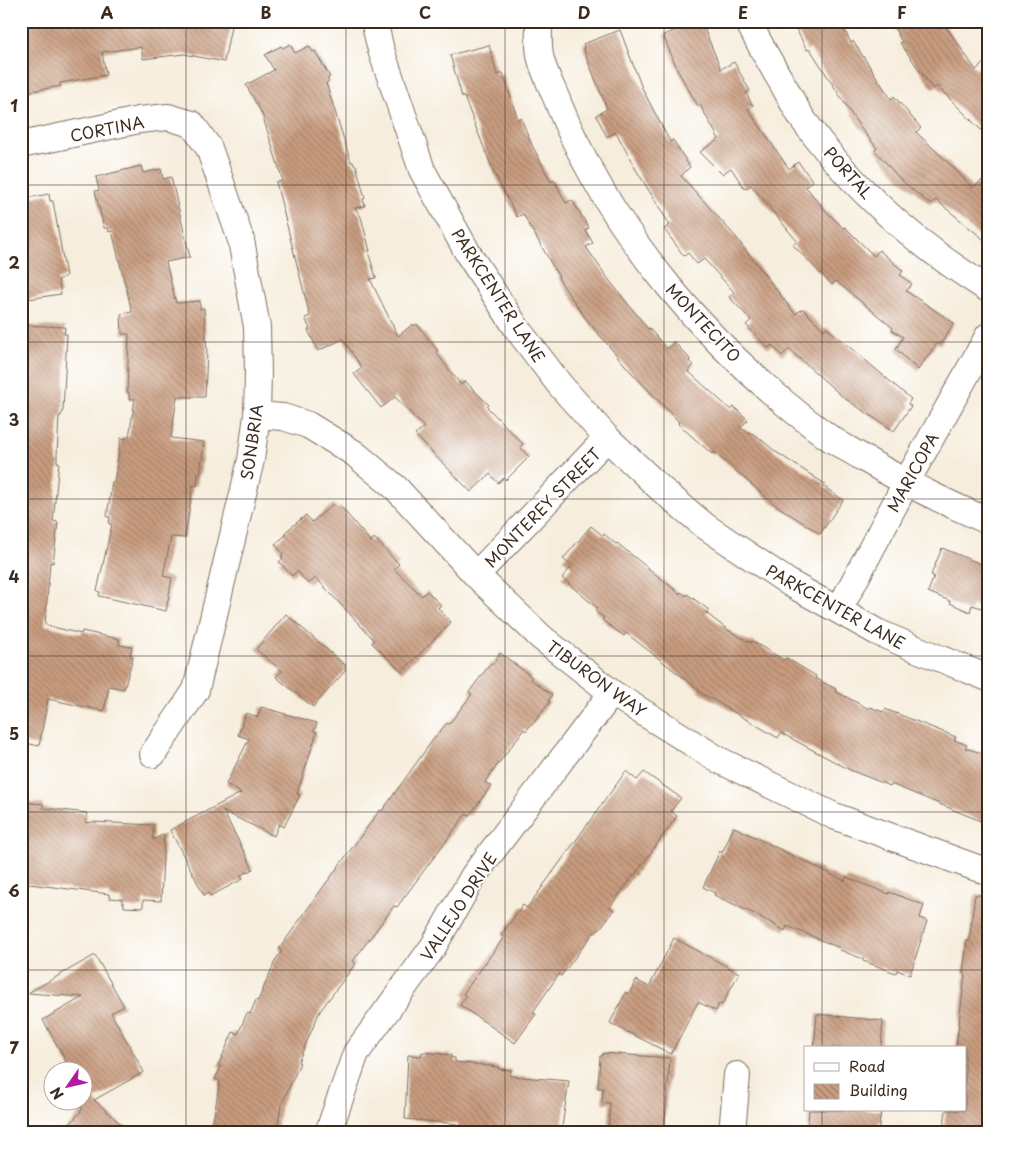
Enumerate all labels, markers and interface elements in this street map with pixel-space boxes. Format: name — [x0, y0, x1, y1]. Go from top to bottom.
text: A — [101, 0, 114, 24]
text: B — [261, 0, 272, 24]
text: C — [419, 0, 431, 24]
text: D — [578, 0, 590, 24]
text: E — [738, 0, 748, 24]
text: F — [897, 0, 907, 24]
text: 1 — [10, 93, 18, 117]
street label: CORTINA — [68, 109, 146, 147]
street label: PORTAL — [819, 140, 879, 204]
street label: PARKCENTER LANE — [446, 223, 552, 367]
text: 2 — [8, 250, 20, 274]
street label: MONTECITO — [661, 277, 747, 367]
street label: SONBRIA — [234, 402, 268, 482]
text: 3 — [9, 407, 19, 431]
street label: MARICOPA — [880, 427, 944, 516]
street label: MONTEREY STREET — [478, 442, 606, 572]
street label: PARKCENTER LANE — [762, 558, 910, 654]
text: 4 — [9, 564, 20, 588]
street label: TIBURON WAY — [542, 634, 652, 722]
text: 5 — [9, 721, 19, 745]
street label: VALLEJO DRIVE — [414, 847, 502, 965]
text: 6 — [8, 878, 20, 902]
text: 7 — [9, 1035, 19, 1059]
legend — [804, 1046, 966, 1112]
text: Road — [849, 1054, 885, 1077]
north arrow — [42, 1062, 92, 1112]
text: Building — [849, 1078, 908, 1101]
text: N — [45, 1083, 69, 1104]

